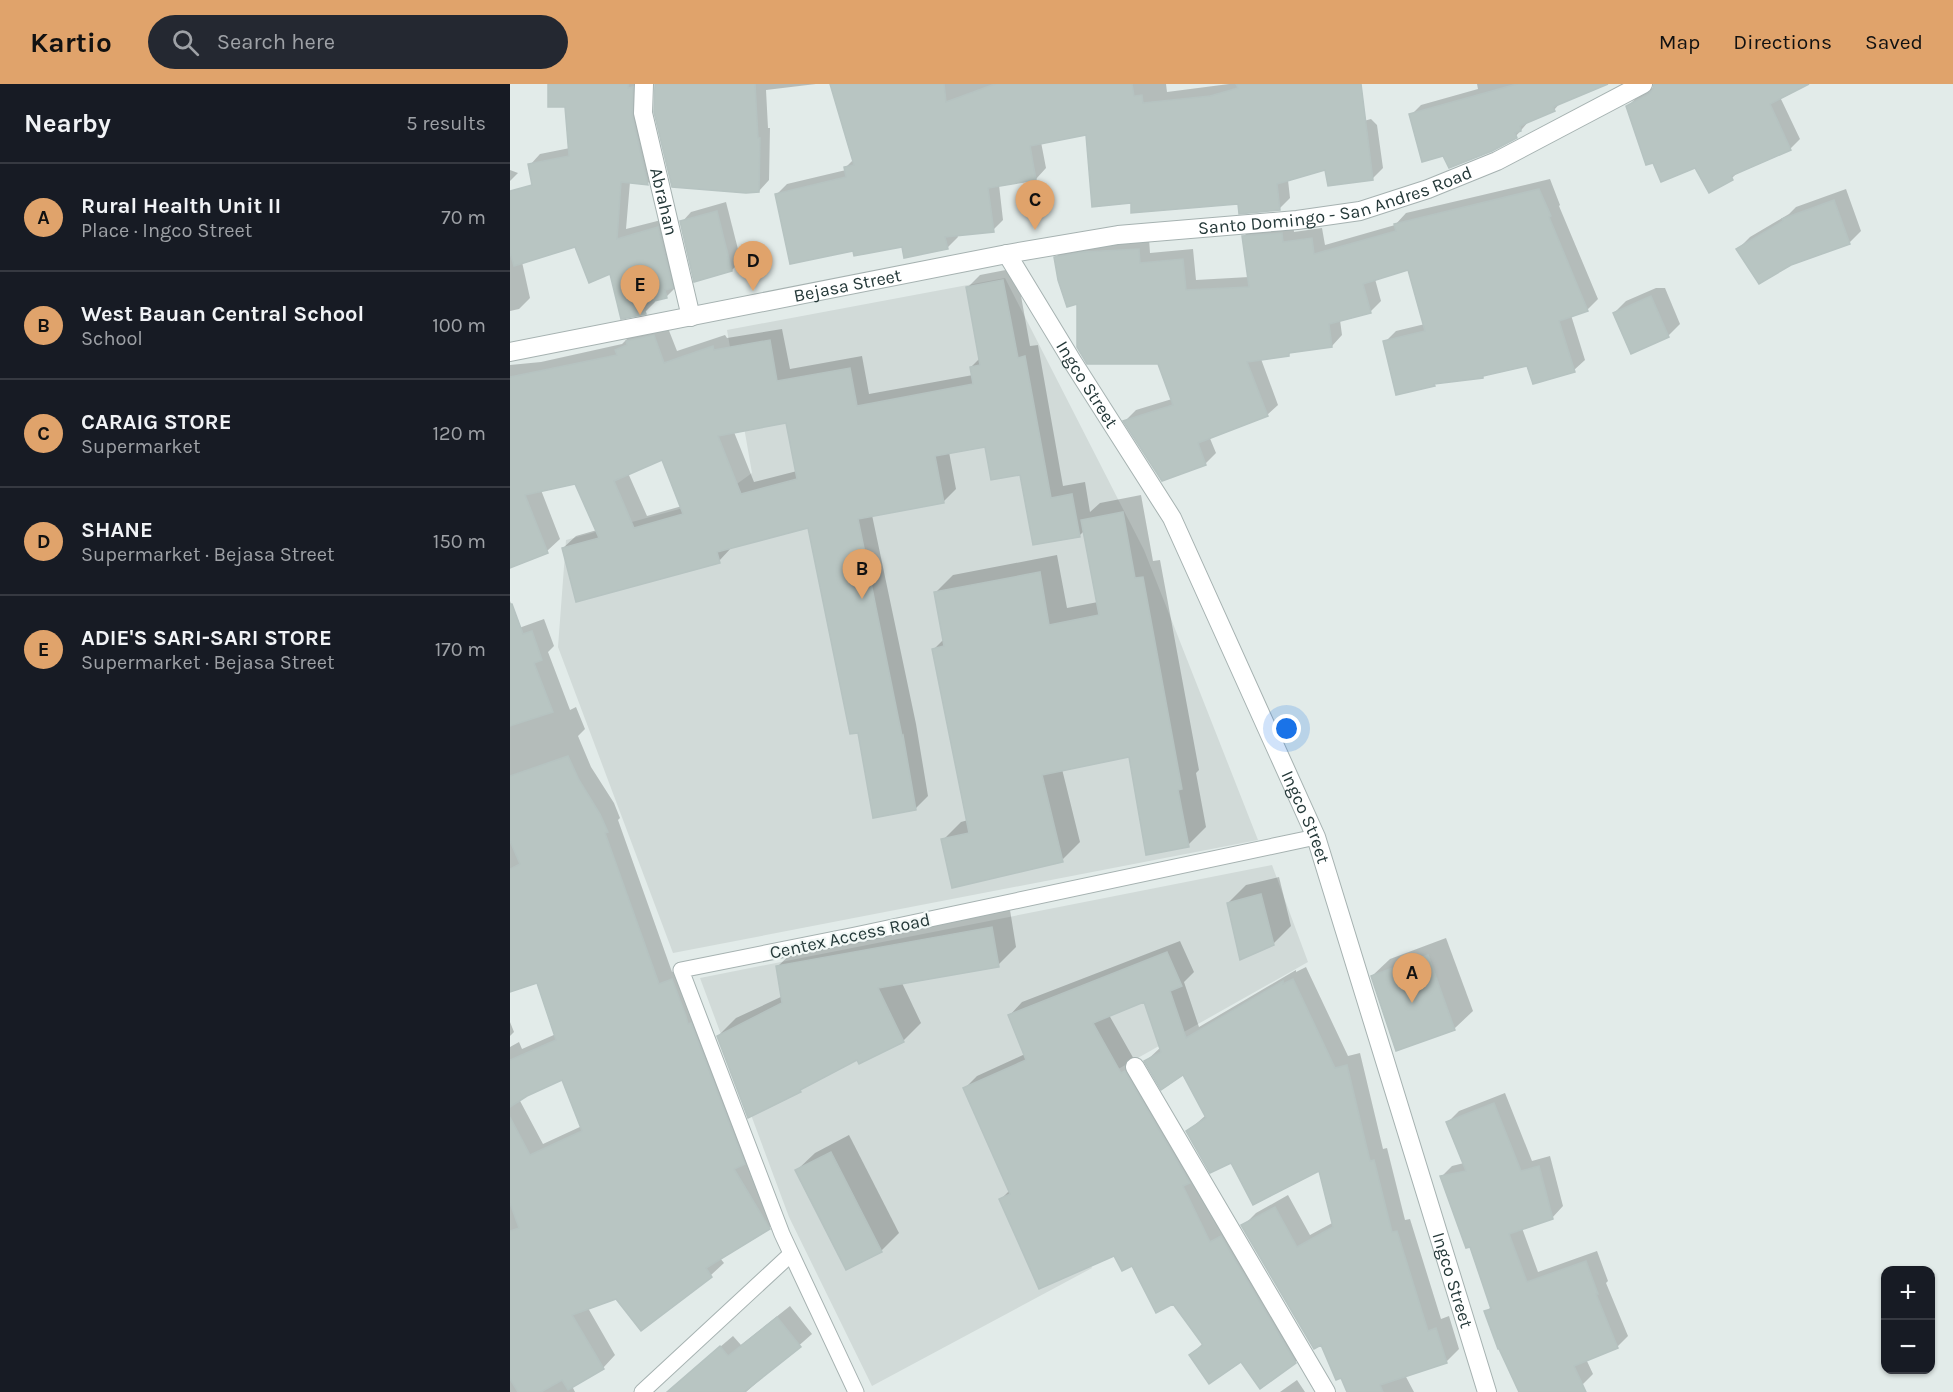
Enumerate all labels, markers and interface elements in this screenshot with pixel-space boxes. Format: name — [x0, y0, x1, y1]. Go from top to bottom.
search box — [148, 15, 568, 69]
text: Kartio — [30, 26, 112, 59]
icon: search — [169, 26, 202, 59]
text: Search here — [217, 29, 335, 55]
text: Map — [1659, 30, 1700, 54]
text: Directions — [1733, 30, 1832, 54]
text: Saved — [1865, 30, 1923, 54]
text: Nearby — [24, 108, 111, 139]
text: 5 results — [406, 112, 486, 135]
street label: Santo Domingo - San Andres Road — [1197, 161, 1475, 239]
street label: Abrahan — [645, 165, 682, 238]
pin: C — [1016, 180, 1054, 230]
text: Rural Health Unit II — [81, 193, 281, 219]
text: A — [37, 206, 50, 229]
text: 70 m — [441, 206, 486, 229]
text: Place · Ingco Street — [81, 219, 252, 242]
pin: D — [734, 242, 772, 291]
street label: Bejasa Street — [792, 264, 903, 307]
pin: E — [620, 266, 660, 315]
text: West Bauan Central School — [81, 301, 364, 327]
text: B — [37, 314, 50, 337]
text: 100 m — [432, 314, 486, 337]
text: School — [81, 327, 143, 350]
street label: Ingco Street — [1051, 337, 1123, 432]
text: CARAIG STORE — [81, 409, 232, 435]
text: C — [37, 422, 50, 445]
text: 120 m — [432, 422, 486, 445]
text: Supermarket — [81, 435, 200, 458]
text: SHANE — [81, 517, 153, 543]
text: D — [37, 530, 50, 553]
text: 150 m — [433, 530, 486, 553]
text: Supermarket · Bejasa Street — [81, 543, 335, 566]
pin: B — [842, 550, 882, 599]
text: ADIE'S SARI-SARI STORE — [81, 625, 332, 651]
text: E — [38, 638, 49, 661]
text: 170 m — [435, 638, 486, 661]
text: Supermarket · Bejasa Street — [81, 651, 335, 674]
your location — [1272, 714, 1301, 743]
street label: Ingco Street — [1276, 767, 1335, 866]
street label: Centex Access Road — [768, 908, 932, 964]
pin: A — [1392, 954, 1432, 1003]
street label: Ingco Street — [1427, 1230, 1478, 1331]
map controls — [1881, 1266, 1935, 1374]
button: + — [1881, 1266, 1935, 1320]
button: − — [1881, 1320, 1935, 1374]

